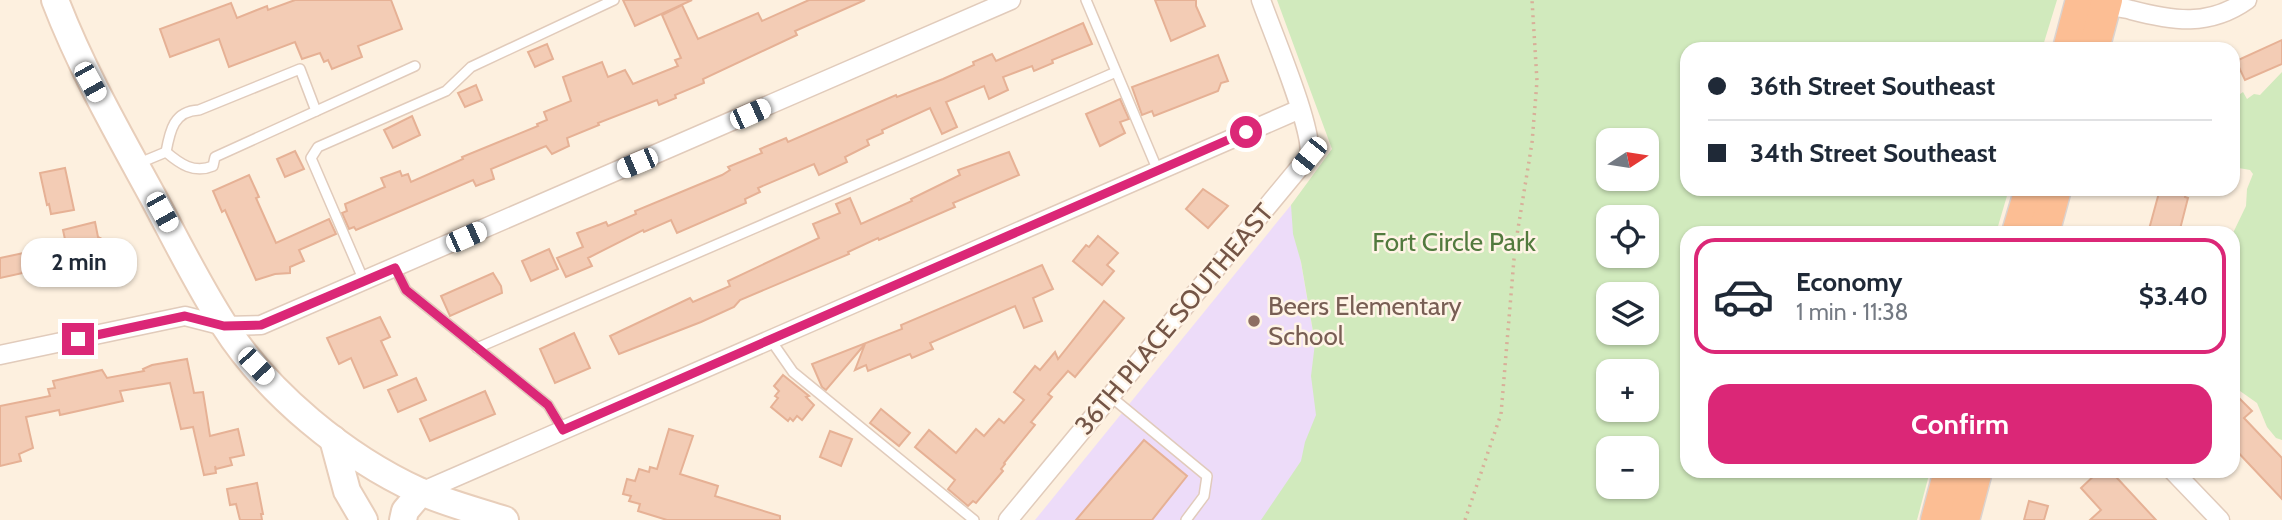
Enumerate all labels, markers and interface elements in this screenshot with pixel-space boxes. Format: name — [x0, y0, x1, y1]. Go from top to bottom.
car — [71, 59, 110, 105]
text: 36th Street Southeast — [1750, 70, 1995, 102]
car — [727, 96, 774, 132]
route start — [1230, 116, 1262, 148]
north arrow — [1596, 128, 1659, 191]
map controls — [1596, 128, 1659, 499]
car — [1288, 133, 1331, 179]
text: 34th Street Southeast — [1750, 137, 1997, 169]
car — [614, 145, 661, 181]
car — [143, 189, 182, 235]
street label: 36TH PLACE SOUTHEAST — [1068, 197, 1280, 441]
button: locate — [1596, 205, 1659, 268]
car — [443, 219, 490, 255]
park label: Fort Circle Park — [1372, 226, 1536, 258]
callout: 2 min — [20, 238, 136, 286]
text: 2 min — [51, 248, 107, 276]
icon: car — [1712, 265, 1775, 328]
text: Economy — [1796, 266, 1902, 298]
text: $3.40 — [2139, 280, 2208, 312]
button: layers — [1596, 282, 1659, 345]
place label: Beers Elementary School — [1268, 290, 1462, 352]
text: 1 min · 11:38 — [1796, 298, 1909, 326]
marker: Beers Elementary School — [1246, 313, 1262, 329]
route end — [62, 323, 94, 355]
car — [234, 343, 279, 389]
button: + — [1596, 359, 1659, 422]
button: Confirm — [1708, 384, 2212, 464]
button: − — [1596, 436, 1659, 499]

